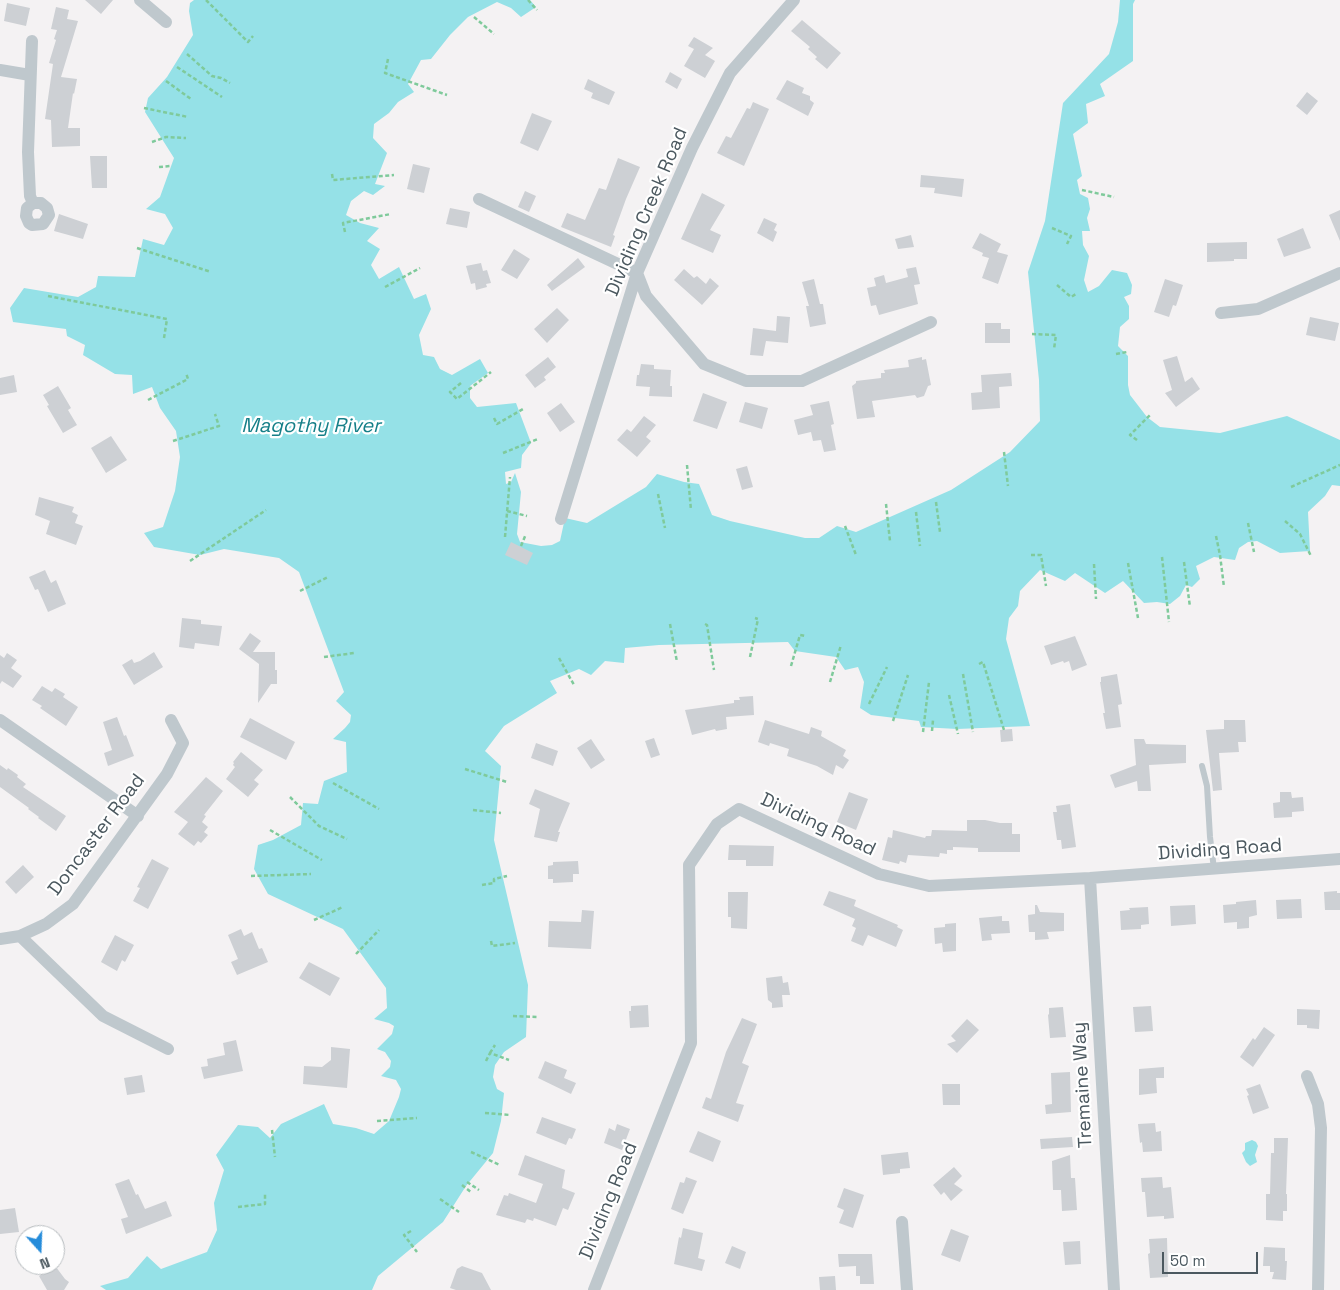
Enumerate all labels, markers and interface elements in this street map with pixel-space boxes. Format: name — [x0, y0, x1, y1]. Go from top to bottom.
street label: Dividing Creek Road — [601, 124, 693, 300]
water label: Magothy River — [241, 415, 381, 439]
street label: Doncaster Road — [44, 770, 150, 900]
street label: Dividing Road — [757, 788, 879, 862]
street label: Dividing Road — [1157, 834, 1283, 866]
street label: Tremaine Way — [1068, 1021, 1098, 1149]
street label: Dividing Road — [575, 1139, 643, 1263]
north arrow — [15, 1225, 65, 1275]
scale bar — [1165, 1242, 1261, 1274]
text: 50 m — [1170, 1251, 1205, 1270]
text: N — [37, 1253, 52, 1273]

